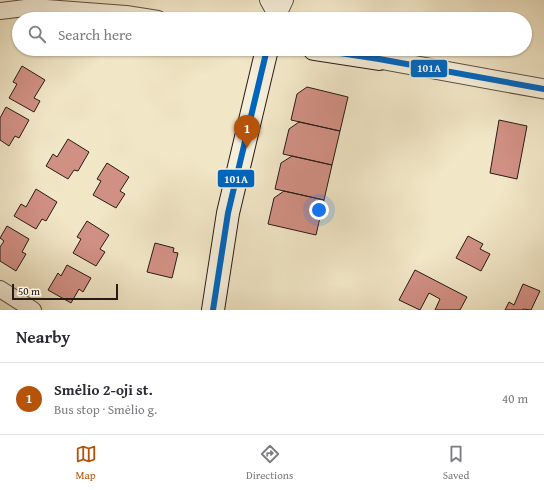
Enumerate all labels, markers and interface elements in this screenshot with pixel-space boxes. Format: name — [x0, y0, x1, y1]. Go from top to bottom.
search box — [12, 12, 532, 56]
icon: search — [26, 23, 48, 45]
text: Search here — [58, 24, 132, 45]
line badge: 101A — [410, 59, 448, 78]
text: 101A — [417, 60, 441, 76]
pin: 1 — [234, 115, 260, 148]
line badge: 101A — [217, 169, 255, 188]
text: 101A — [224, 171, 248, 187]
your location — [309, 200, 329, 220]
scale bar — [12, 282, 118, 301]
text: 50 m — [18, 283, 40, 299]
text: Nearby — [16, 324, 70, 349]
text: Smėlio 2-oji st. — [54, 379, 153, 400]
text: 1 — [26, 389, 32, 408]
text: 40 m — [502, 389, 528, 408]
text: Bus stop · Smėlio g. — [54, 400, 157, 419]
tab: Map — [75, 443, 97, 483]
tab: Directions — [246, 443, 293, 483]
tab: Saved — [443, 443, 469, 483]

